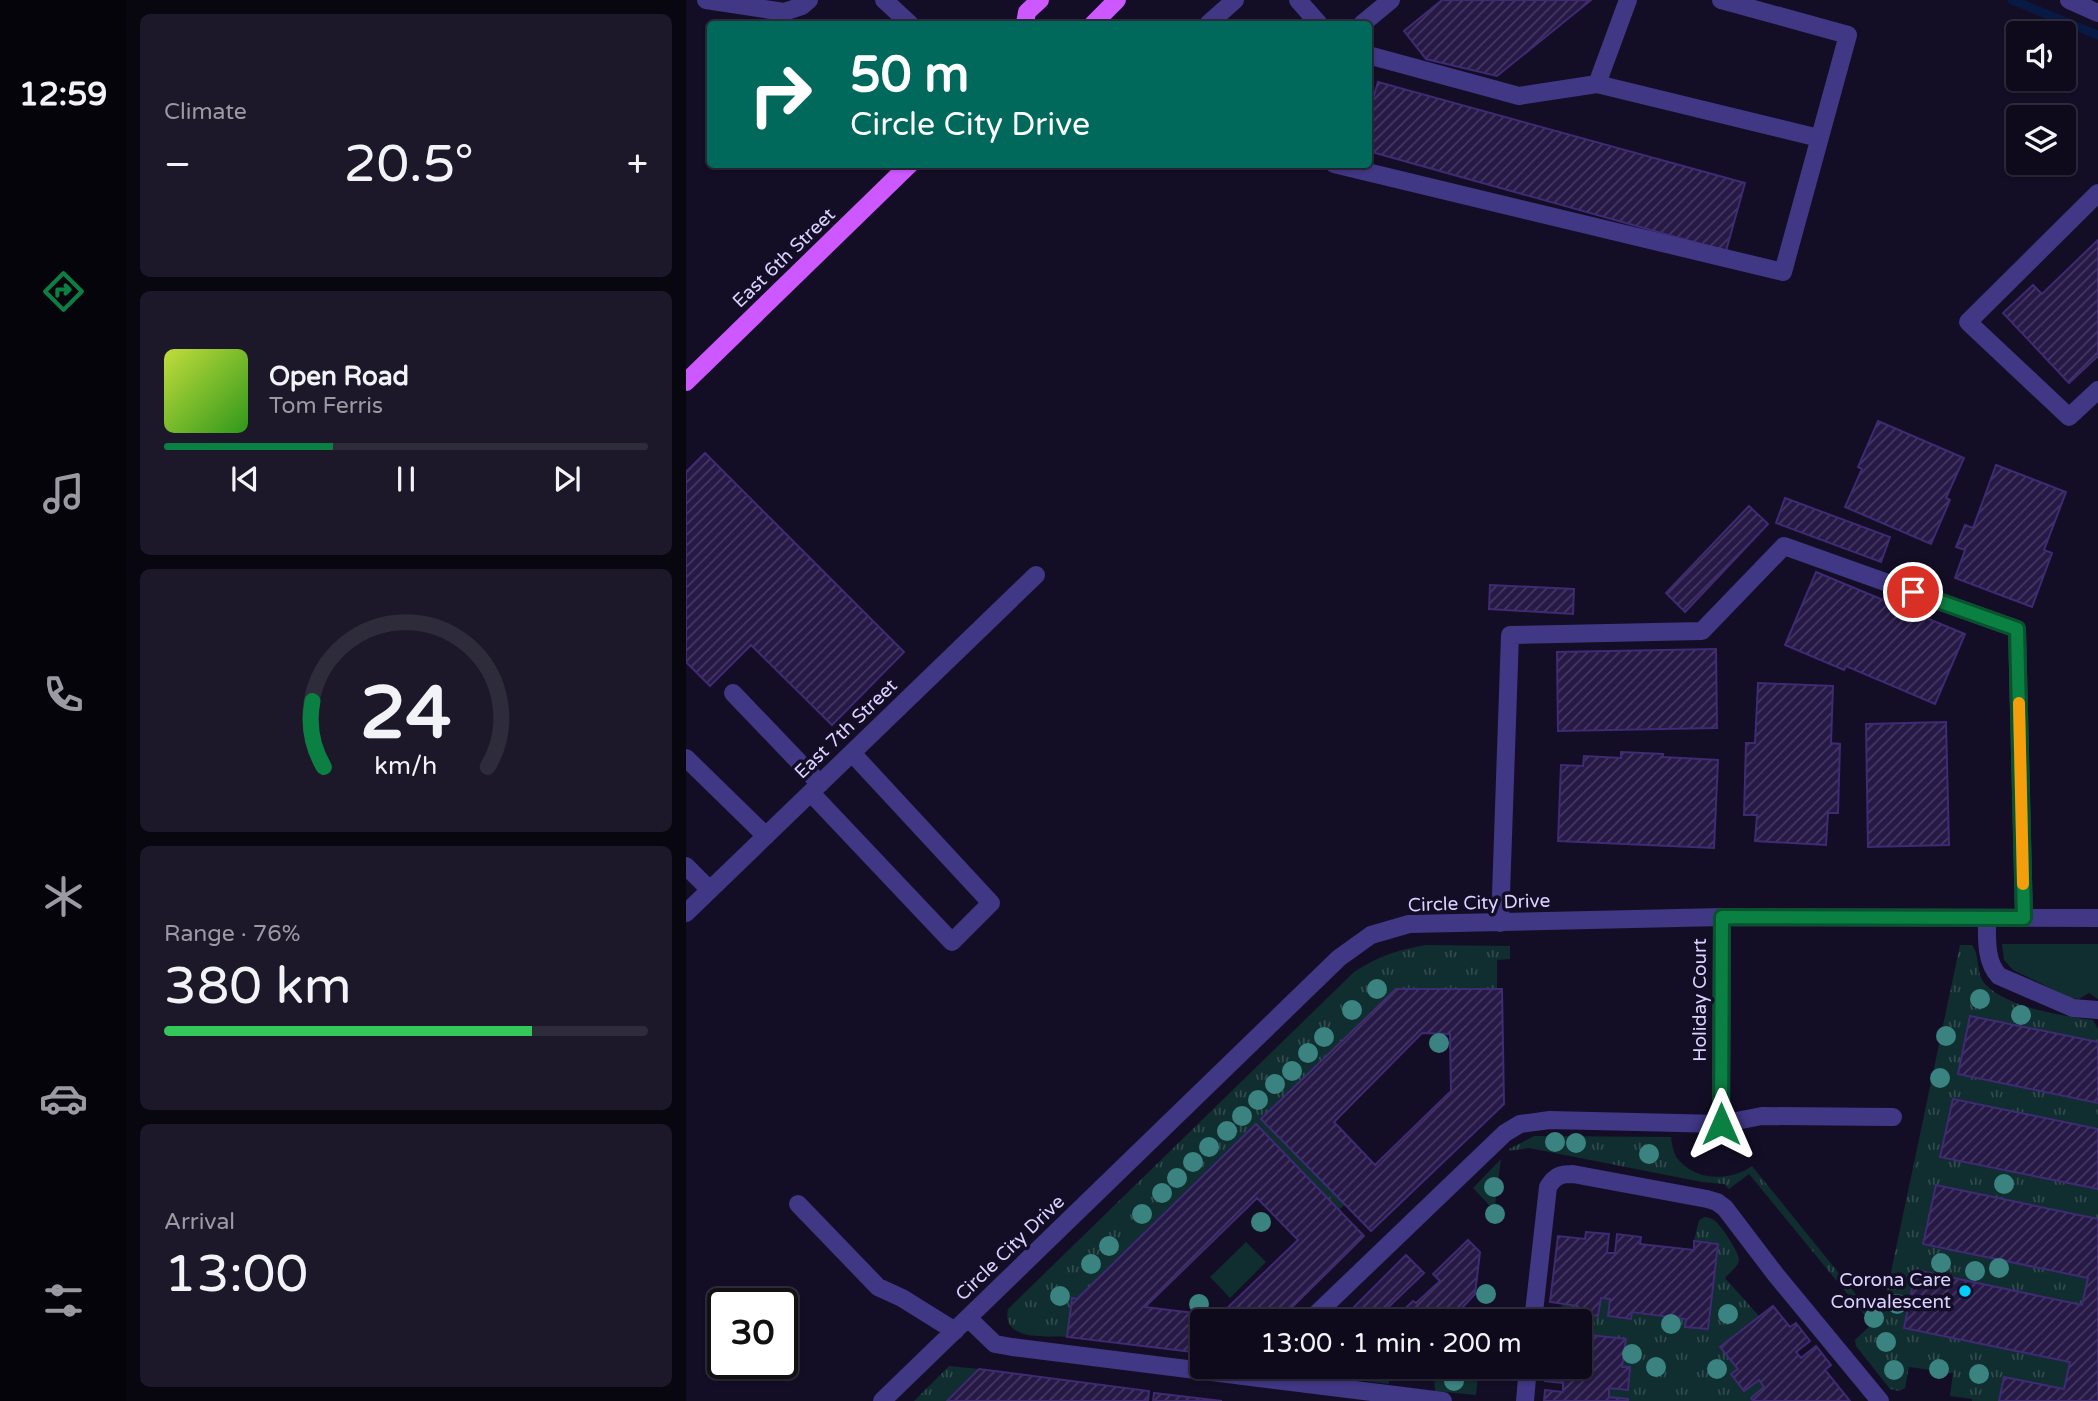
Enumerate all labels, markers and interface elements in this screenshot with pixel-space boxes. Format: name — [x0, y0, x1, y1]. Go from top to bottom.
map controls — [2006, 21, 2076, 175]
button: sound — [2006, 21, 2076, 91]
text: 50 m — [850, 46, 969, 105]
icon: right — [735, 49, 826, 140]
text: 12:59 — [19, 76, 107, 114]
text: Climate — [164, 98, 247, 126]
button: layers — [2006, 105, 2076, 175]
text: Circle City Drive — [850, 106, 1090, 144]
text: 20.5° — [344, 133, 474, 196]
text: − — [164, 142, 191, 188]
text: + — [627, 142, 648, 188]
street label: East 6th Street — [728, 204, 840, 312]
icon: directions — [39, 267, 88, 316]
text: Open Road — [269, 361, 409, 392]
text: Tom Ferris — [269, 392, 383, 420]
icon: previous — [226, 460, 264, 498]
icon: pause — [387, 460, 425, 498]
icon: next — [548, 460, 586, 498]
icon: music — [39, 469, 88, 518]
pin — [1883, 562, 1943, 622]
icon: arrive — [1894, 573, 1932, 611]
icon: phone — [39, 670, 88, 719]
text: 24 — [360, 670, 452, 758]
street label: East 7th Street — [790, 675, 902, 783]
text: km/h — [375, 750, 437, 780]
icon: climate — [39, 872, 88, 921]
street label: Circle City Drive — [1407, 890, 1551, 916]
text: Range · 76% — [164, 920, 300, 948]
street label: Holiday Court — [1689, 938, 1711, 1062]
text: 380 km — [164, 955, 352, 1018]
icon: car — [39, 1074, 88, 1123]
position arrow — [1684, 1087, 1758, 1161]
street label: Circle City Drive — [951, 1191, 1069, 1305]
text: Arrival — [164, 1208, 235, 1236]
text: 13:00 — [164, 1243, 308, 1306]
place label: Corona Care Convalescent — [1831, 1269, 1951, 1313]
icon: filters — [39, 1276, 88, 1325]
marker: Corona Care Convalescent — [1957, 1283, 1973, 1299]
speed limit sign: 30 — [707, 1288, 798, 1379]
text: 13:00 · 1 min · 200 m — [1260, 1328, 1522, 1359]

